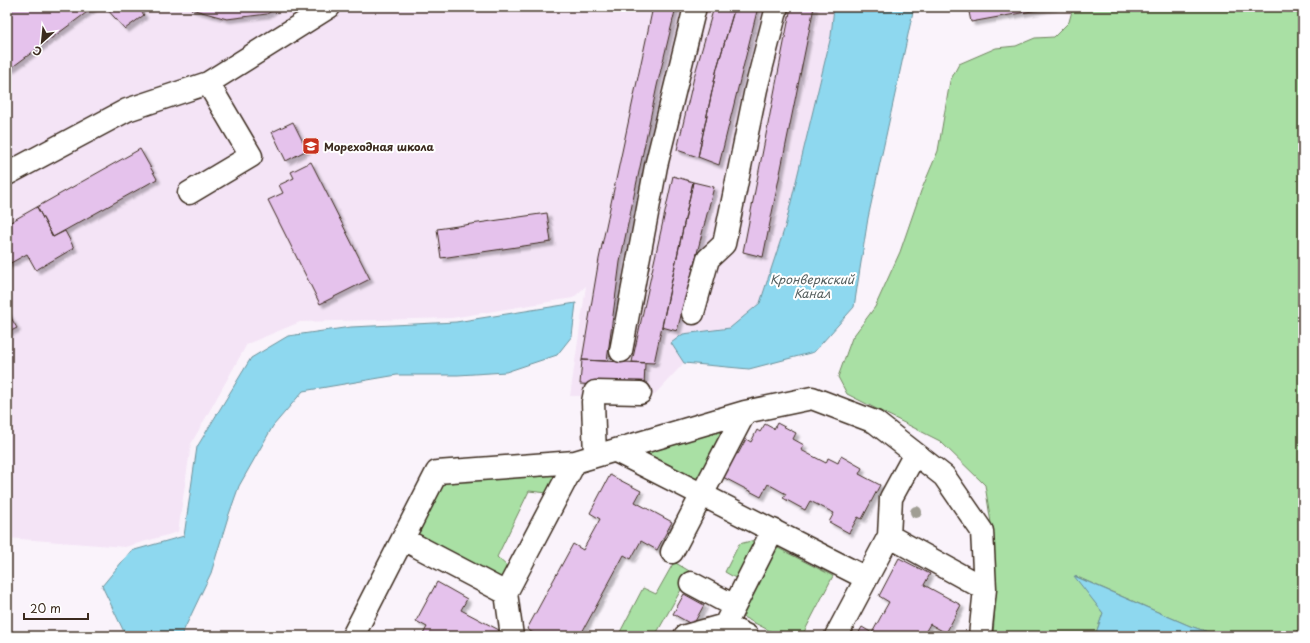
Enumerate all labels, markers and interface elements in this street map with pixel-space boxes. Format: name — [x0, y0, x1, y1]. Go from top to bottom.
north arrow — [22, 22, 62, 62]
text: С — [30, 42, 45, 61]
school or university icon: Мореходная школа — [301, 136, 321, 156]
place label: Мореходная школа — [324, 138, 435, 155]
water label: Кронверкский Канал — [770, 270, 856, 302]
scale bar — [24, 595, 88, 621]
text: 20 m — [30, 599, 61, 617]

